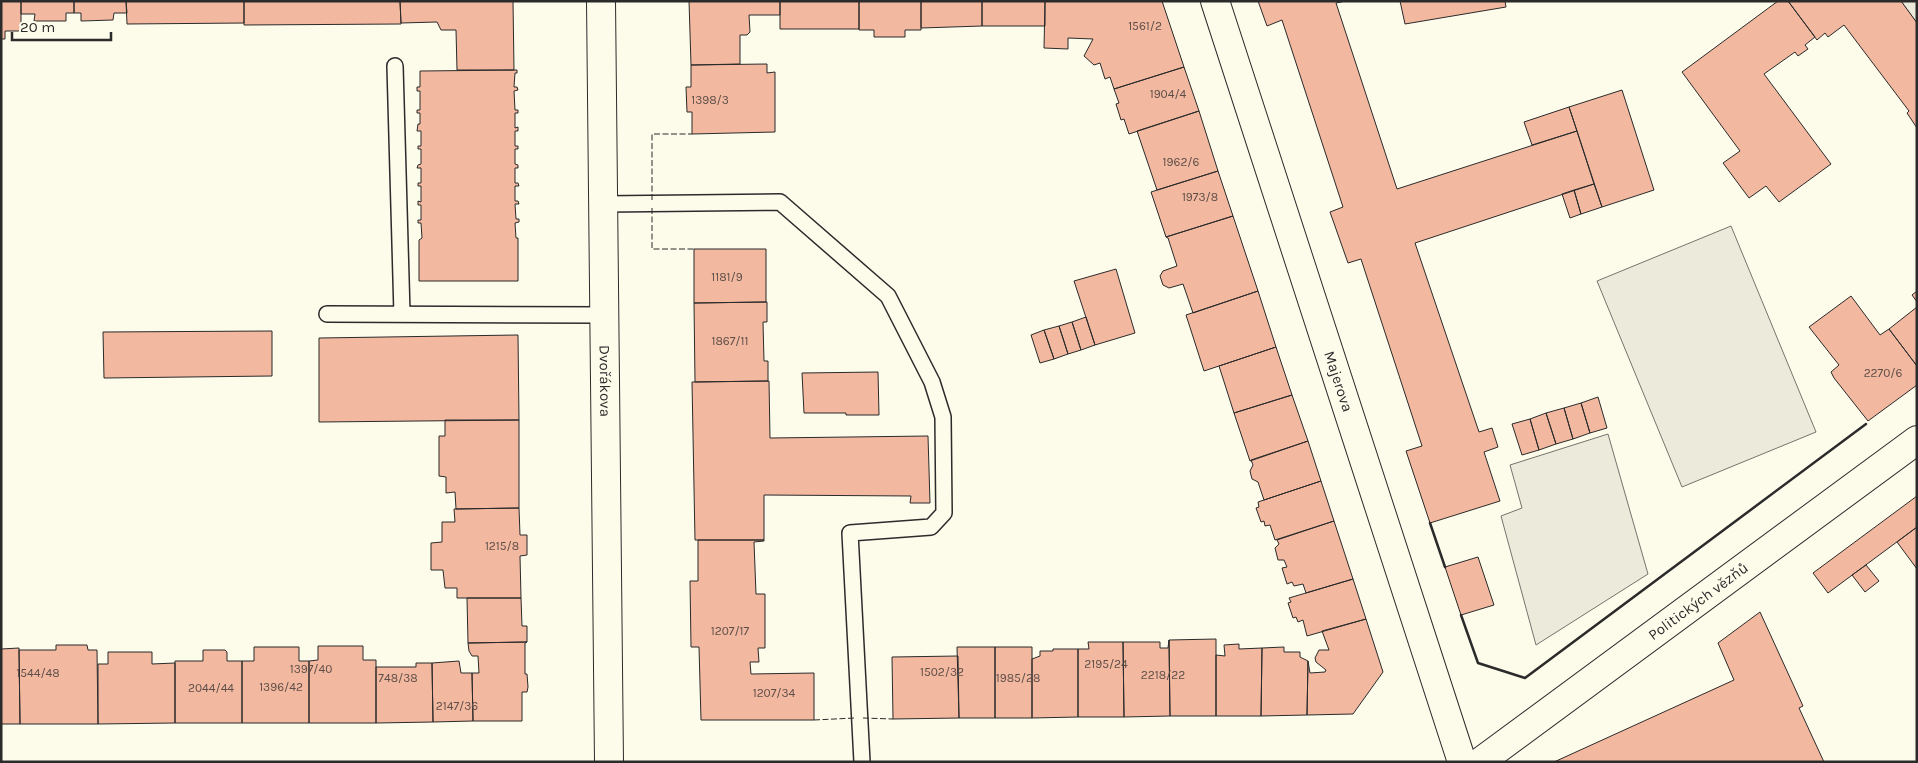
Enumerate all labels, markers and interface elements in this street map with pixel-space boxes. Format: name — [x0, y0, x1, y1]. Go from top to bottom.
scale bar — [12, 10, 111, 42]
text: 20 m — [20, 18, 55, 36]
house number: 1561/2 — [1128, 19, 1162, 33]
house number: 1904/4 — [1150, 87, 1187, 101]
house number: 1398/3 — [691, 93, 729, 107]
house number: 1962/6 — [1163, 155, 1200, 169]
house number: 1973/8 — [1182, 190, 1218, 204]
house number: 1181/9 — [711, 270, 743, 284]
house number: 1867/11 — [712, 334, 748, 348]
street label: Dvořákova — [596, 345, 614, 417]
street label: Majerova — [1320, 349, 1357, 414]
house number: 2270/6 — [1864, 366, 1902, 380]
house number: 1215/8 — [485, 539, 519, 553]
street label: Politických vězňů — [1645, 559, 1752, 644]
house number: 1207/17 — [711, 624, 750, 638]
house number: 2195/24 — [1084, 657, 1128, 671]
house number: 1397/40 — [290, 662, 332, 676]
house number: 1502/32 — [920, 665, 964, 679]
house number: 1544/48 — [16, 666, 60, 680]
house number: 2218/22 — [1141, 668, 1185, 682]
house number: 1748/38 — [374, 671, 418, 685]
house number: 1985/28 — [996, 671, 1040, 685]
house number: 1396/42 — [259, 680, 303, 694]
house number: 2044/44 — [188, 681, 234, 695]
house number: 1207/34 — [753, 686, 796, 700]
house number: 2147/36 — [436, 699, 478, 713]

